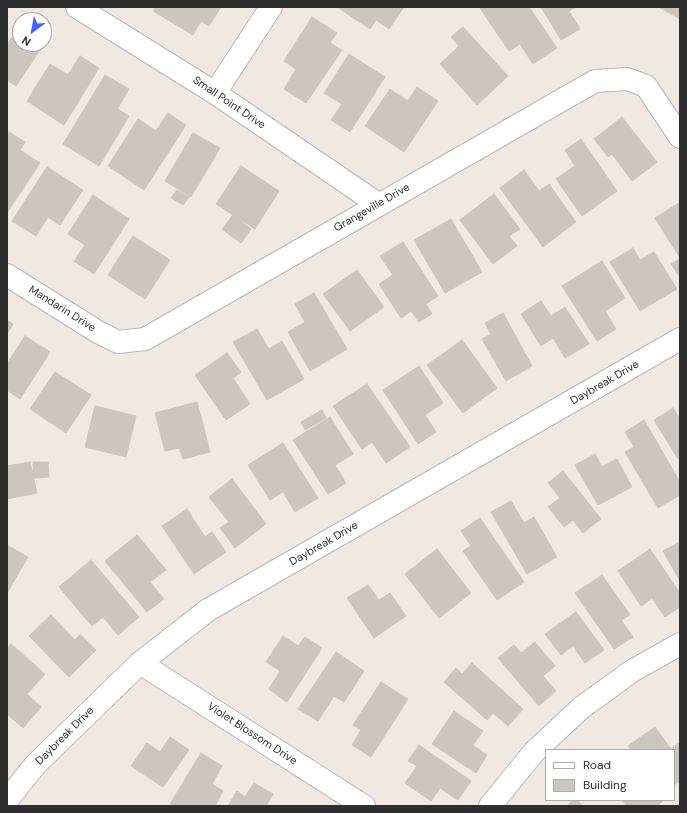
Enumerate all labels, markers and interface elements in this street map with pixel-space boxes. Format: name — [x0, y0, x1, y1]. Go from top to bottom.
north arrow — [12, 12, 52, 52]
text: N — [19, 33, 33, 49]
street label: Small Point Drive — [190, 74, 268, 132]
street label: Grangeville Drive — [332, 181, 412, 235]
street label: Mandarin Drive — [26, 283, 98, 335]
street label: Daybreak Drive — [568, 358, 642, 408]
street label: Daybreak Drive — [287, 519, 361, 569]
street label: Violet Blossom Drive — [205, 700, 299, 768]
street label: Daybreak Drive — [33, 704, 97, 768]
legend — [545, 749, 675, 801]
text: Road — [583, 757, 611, 773]
text: Building — [583, 777, 627, 793]

